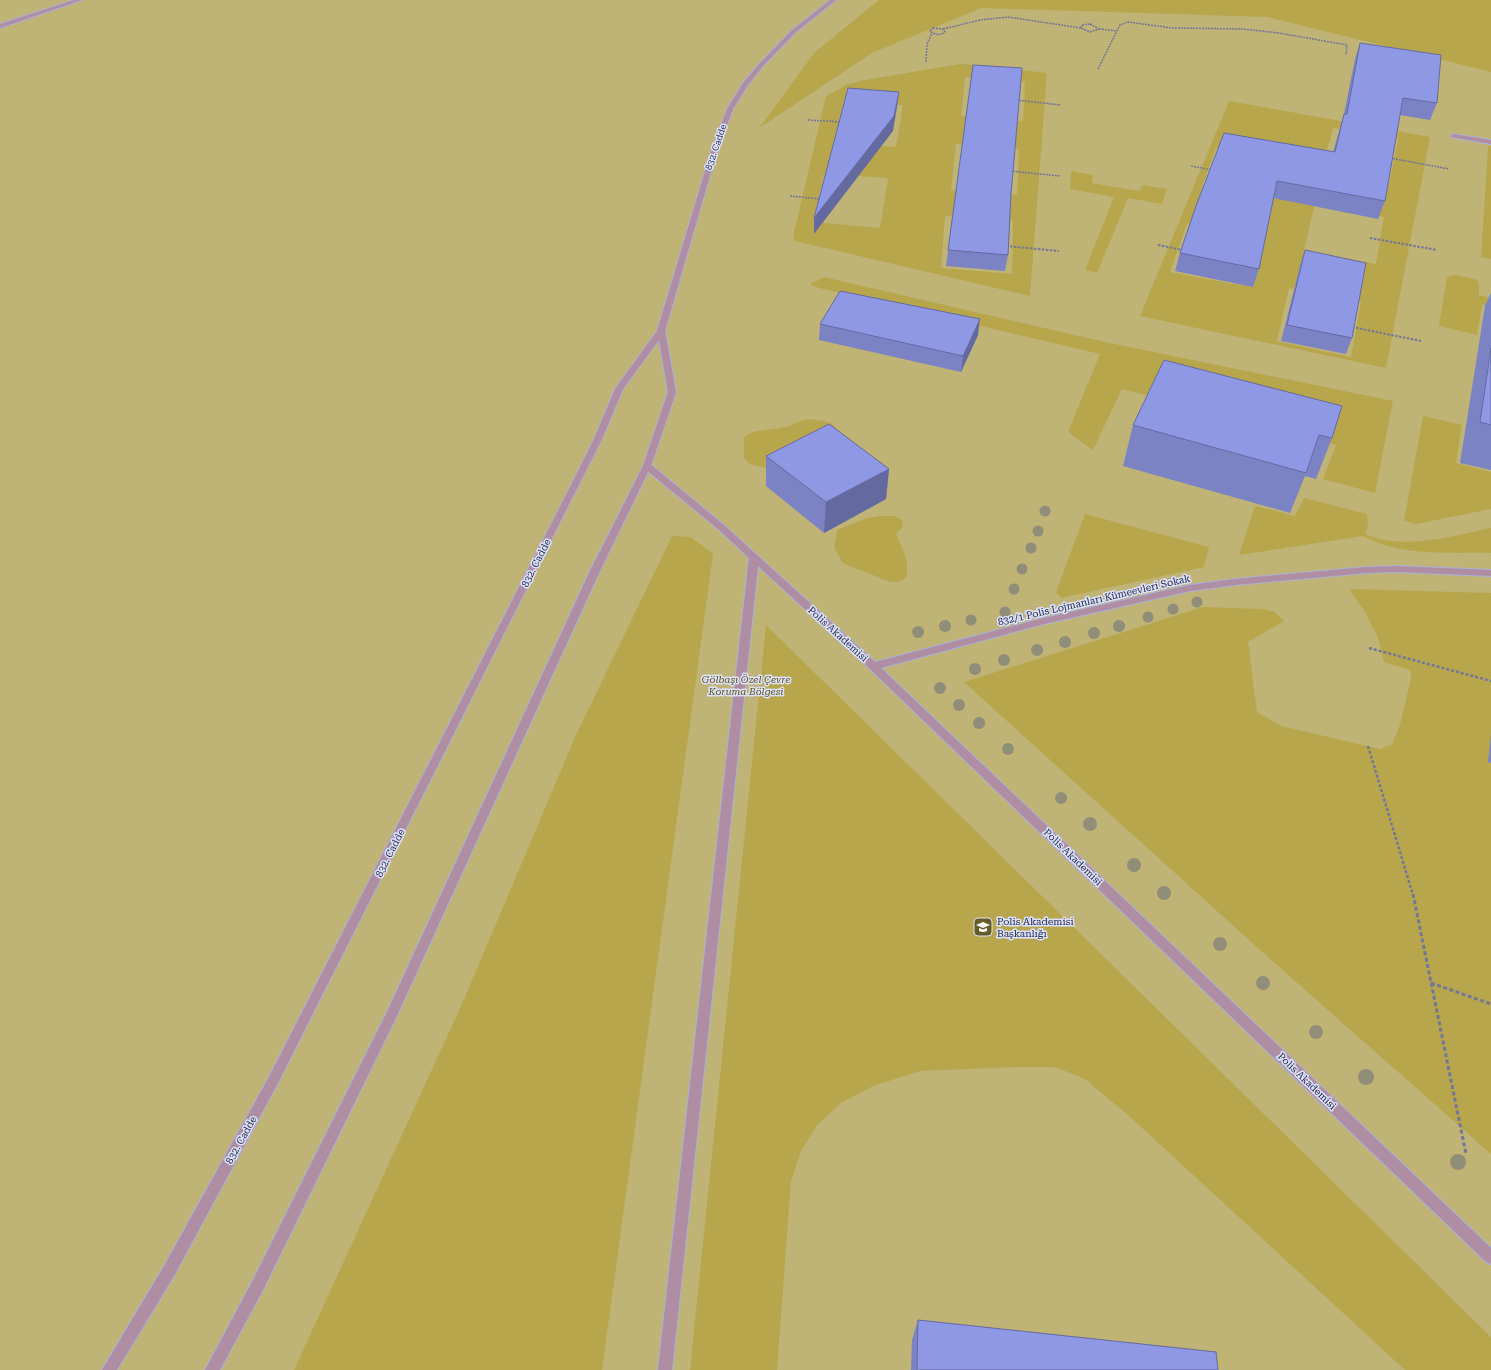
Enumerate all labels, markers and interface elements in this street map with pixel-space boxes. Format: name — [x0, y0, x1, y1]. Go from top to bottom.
street label: 832. Cadde — [704, 123, 728, 171]
street label: 832. Cadde — [519, 537, 553, 589]
street label: 832/1 Polis Lojmanları Kümeevleri Sokak — [997, 572, 1192, 628]
street label: Polis Akademisi — [806, 604, 870, 664]
park label: Gölbaşı Özel Çevre Koruma Bölgesi — [702, 674, 790, 697]
street label: Polis Akademisi — [1042, 826, 1104, 888]
street label: 832. Cadde — [373, 827, 407, 879]
school or university icon: Polis Akademisi Başkanlığı — [972, 916, 994, 938]
place label: Polis Akademisi Başkanlığı — [997, 916, 1074, 939]
street label: Polis Akademisi — [1276, 1050, 1338, 1112]
street label: 832. Cadde — [223, 1114, 259, 1166]

